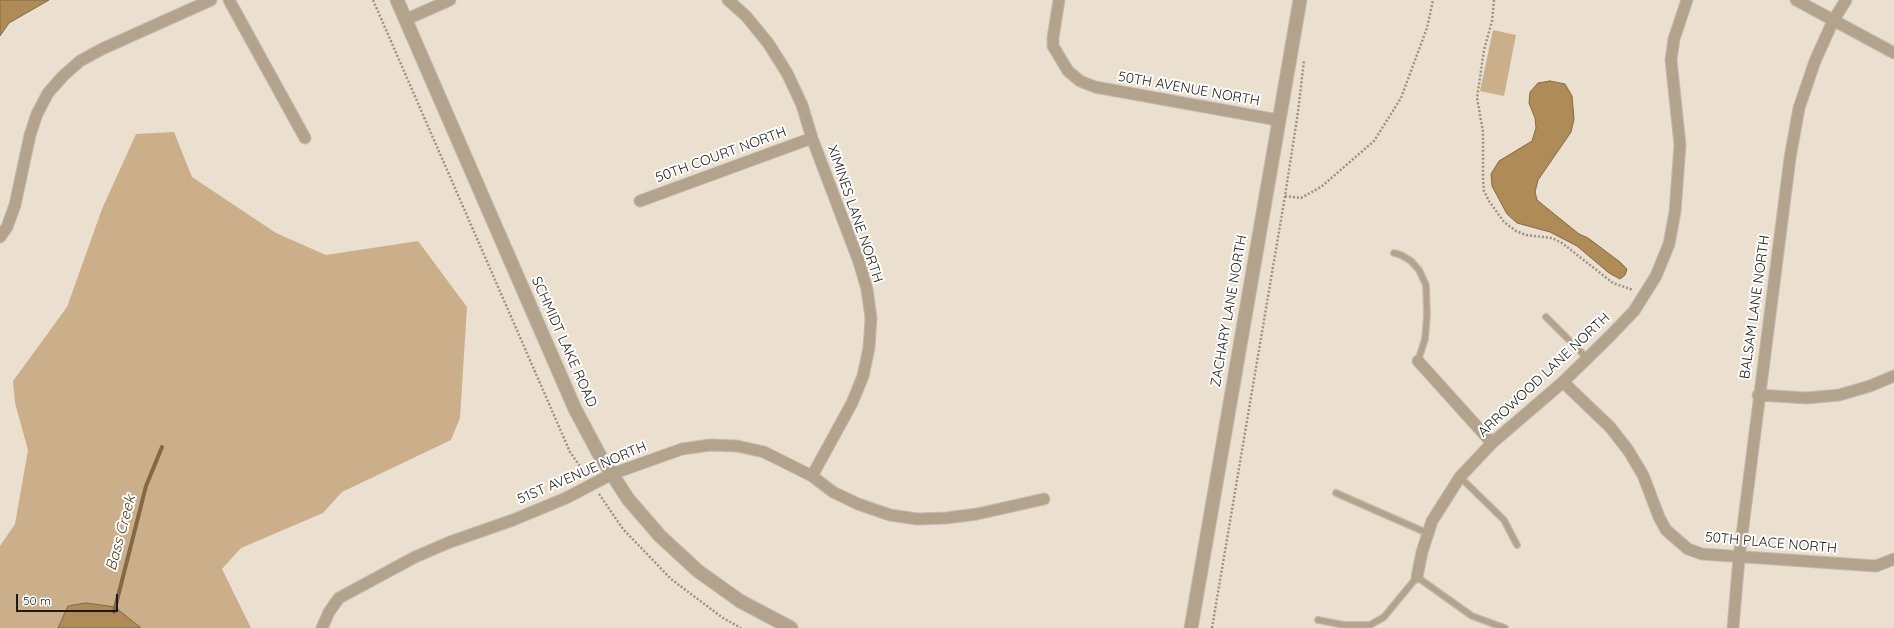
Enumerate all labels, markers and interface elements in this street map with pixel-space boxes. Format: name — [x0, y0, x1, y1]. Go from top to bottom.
street label: 50TH AVENUE NORTH — [1117, 68, 1261, 110]
street label: 50TH COURT NORTH — [653, 124, 789, 186]
street label: XIMINES LANE NORTH — [824, 143, 886, 285]
street label: ZACHARY LANE NORTH — [1207, 234, 1251, 388]
street label: BALSAM LANE NORTH — [1737, 234, 1773, 380]
street label: SCHMIDT LAKE ROAD — [528, 274, 600, 410]
street label: ARROWOOD LANE NORTH — [1475, 309, 1613, 441]
street label: 51ST AVENUE NORTH — [515, 438, 649, 508]
water label: Bass Creek — [102, 493, 140, 573]
street label: 50TH PLACE NORTH — [1704, 529, 1838, 557]
scale bar — [18, 586, 120, 612]
text: 50 m — [23, 593, 51, 608]

